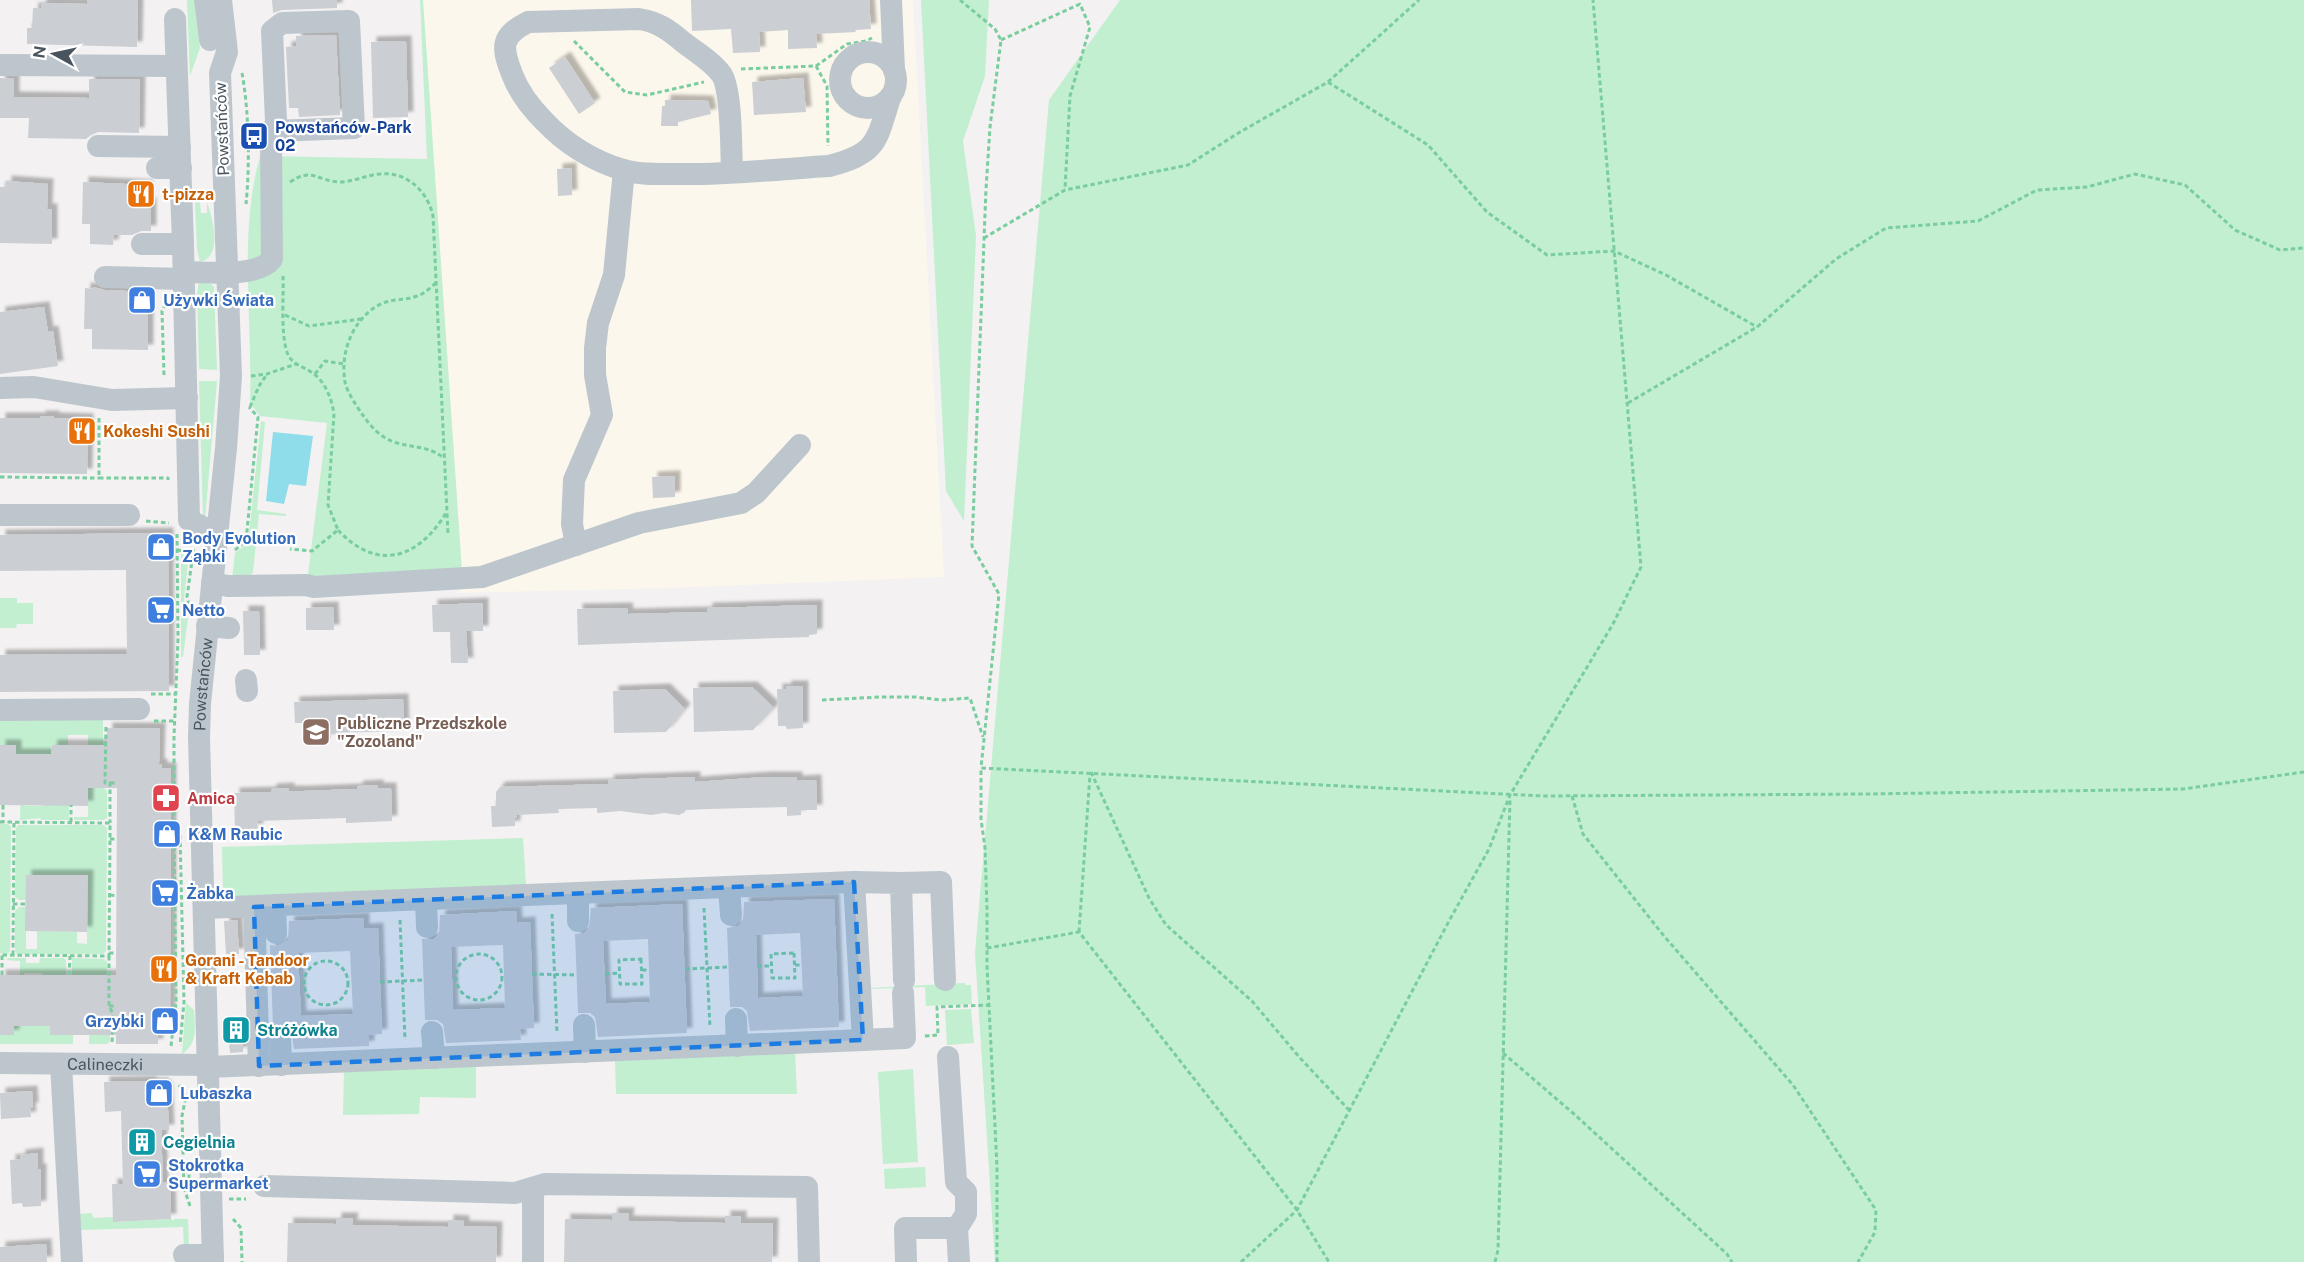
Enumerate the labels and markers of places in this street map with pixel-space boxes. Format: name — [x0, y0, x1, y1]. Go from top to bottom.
place label: Powstańców-Park 02 — [275, 118, 412, 155]
bus stop icon: Powstańców-Park 02 — [238, 120, 270, 152]
restaurant icon: t-pizza — [125, 178, 157, 210]
place label: t-pizza — [162, 185, 214, 204]
shop icon: Używki Świata — [126, 284, 158, 316]
place label: Używki Świata — [163, 290, 274, 310]
restaurant icon: Kokeshi Sushi — [66, 415, 98, 447]
place label: Kokeshi Sushi — [103, 422, 210, 441]
place label: Body Evolution Ząbki — [182, 529, 296, 566]
shop icon: Body Evolution Ząbki — [145, 531, 177, 563]
supermarket icon: Netto — [145, 594, 177, 626]
place label: Netto — [182, 601, 225, 620]
place label: Publiczne Przedszkole "Zozoland" — [337, 714, 507, 751]
school or university icon: Publiczne Przedszkole "Zozoland" — [300, 716, 332, 748]
pharmacy icon: Amica — [150, 782, 182, 814]
place label: Amica — [187, 789, 235, 808]
shop icon: K&M Raubic — [151, 818, 183, 850]
place label: K&M Raubic — [188, 825, 283, 844]
supermarket icon: Żabka — [149, 877, 181, 909]
place label: Żabka — [186, 883, 234, 903]
place label: Gorani - Tandoor & Kraft Kebab — [185, 951, 310, 988]
restaurant icon: Gorani - Tandoor & Kraft Kebab — [148, 953, 180, 985]
shop icon: Grzybki — [149, 1005, 181, 1037]
place label: Grzybki — [85, 1012, 144, 1031]
building icon: Stróżówka — [220, 1014, 252, 1046]
place label: Stróżówka — [257, 1021, 338, 1040]
shop icon: Lubaszka — [143, 1077, 175, 1109]
place label: Lubaszka — [180, 1084, 252, 1103]
building icon: Cegielnia — [126, 1126, 158, 1158]
place label: Cegielnia — [163, 1133, 235, 1152]
place label: Stokrotka Supermarket — [168, 1156, 269, 1193]
supermarket icon: Stokrotka Supermarket — [131, 1158, 163, 1190]

